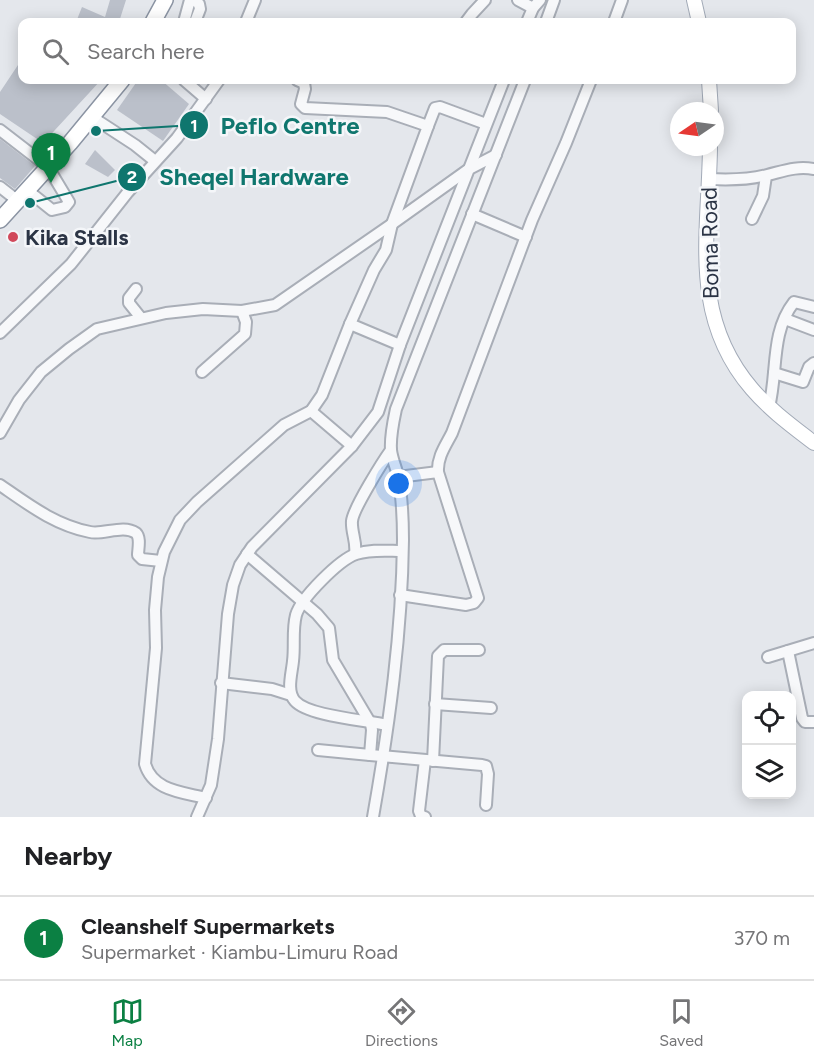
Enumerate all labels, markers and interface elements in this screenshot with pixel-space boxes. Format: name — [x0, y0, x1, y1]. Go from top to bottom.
search box — [18, 18, 796, 84]
icon: search — [39, 35, 72, 68]
text: Search here — [87, 38, 205, 65]
north arrow — [670, 102, 724, 156]
callout: Peflo Centre — [179, 104, 371, 146]
text: Peflo Centre — [221, 111, 359, 140]
text: 1 — [190, 115, 198, 137]
pin: 1 — [32, 134, 70, 183]
callout: Sheqel Hardware — [117, 156, 361, 198]
text: Sheqel Hardware — [159, 162, 349, 191]
text: 2 — [127, 166, 137, 188]
street label: Boma Road — [696, 187, 724, 299]
place label: Kika Stalls — [25, 224, 128, 251]
marker: Kika Stalls — [6, 230, 20, 244]
your location — [384, 469, 413, 498]
map controls — [742, 691, 796, 799]
button: locate — [742, 691, 796, 745]
button: layers — [742, 745, 796, 799]
text: Nearby — [24, 840, 112, 872]
text: Cleanshelf Supermarkets — [81, 913, 334, 940]
text: 1 — [39, 926, 48, 950]
text: 370 m — [734, 926, 790, 950]
text: Supermarket · Kiambu-Limuru Road — [81, 940, 398, 964]
tab: Map — [111, 995, 144, 1050]
tab: Directions — [365, 995, 438, 1050]
tab: Saved — [659, 995, 703, 1050]

